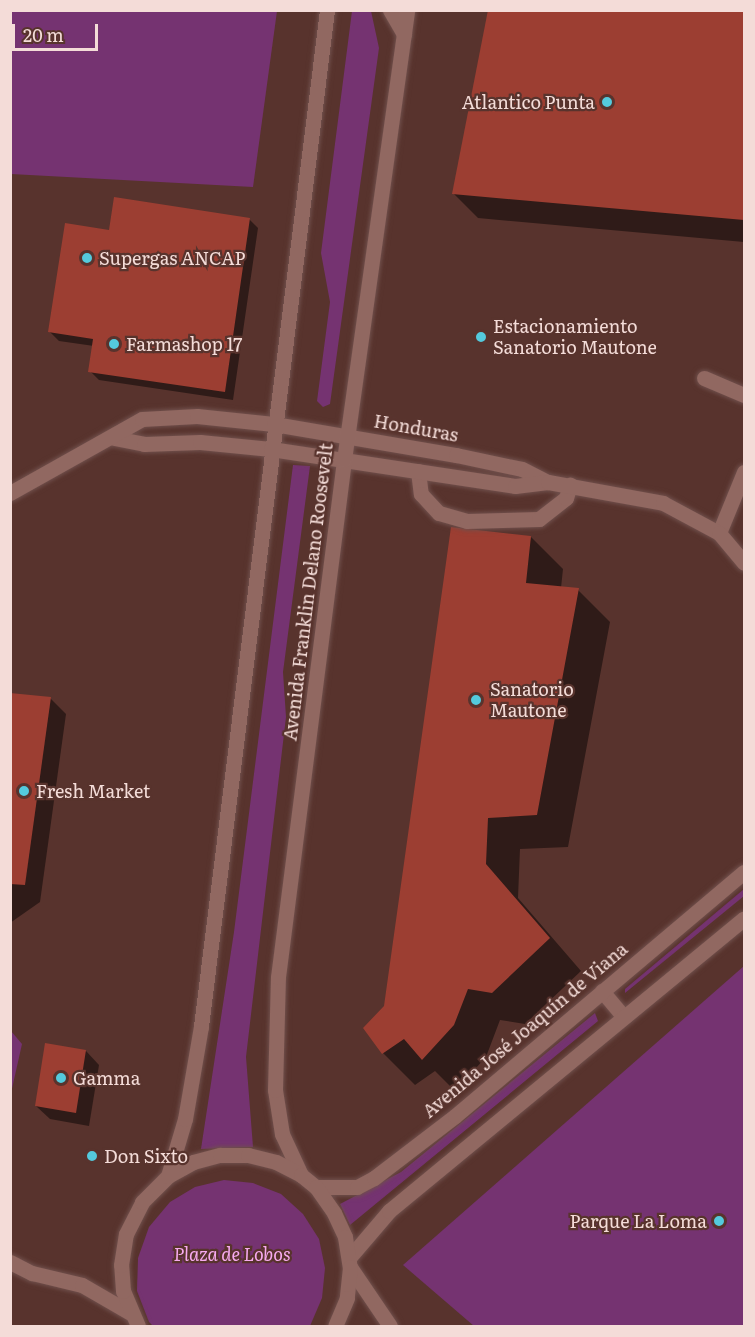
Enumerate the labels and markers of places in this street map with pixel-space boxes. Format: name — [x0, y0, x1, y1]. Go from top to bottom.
place label: Atlantico Punta — [462, 91, 595, 113]
marker: Atlantico Punta — [600, 95, 614, 109]
place label: Supergas ANCAP — [99, 247, 245, 269]
marker: Supergas ANCAP — [80, 251, 94, 265]
place label: Estacionamiento Sanatorio Mautone — [493, 316, 657, 358]
marker: Estacionamiento Sanatorio Mautone — [474, 330, 488, 344]
place label: Farmashop 17 — [126, 333, 242, 355]
marker: Farmashop 17 — [107, 337, 121, 351]
place label: Sanatorio Mautone — [490, 679, 574, 722]
marker: Sanatorio Mautone — [467, 691, 485, 709]
place label: Fresh Market — [36, 780, 150, 802]
marker: Fresh Market — [17, 784, 31, 798]
place label: Gamma — [73, 1067, 140, 1089]
marker: Gamma — [54, 1071, 68, 1085]
place label: Don Sixto — [104, 1145, 188, 1167]
marker: Don Sixto — [85, 1149, 99, 1163]
place label: Parque La Loma — [570, 1210, 707, 1232]
marker: Parque La Loma — [712, 1214, 726, 1228]

